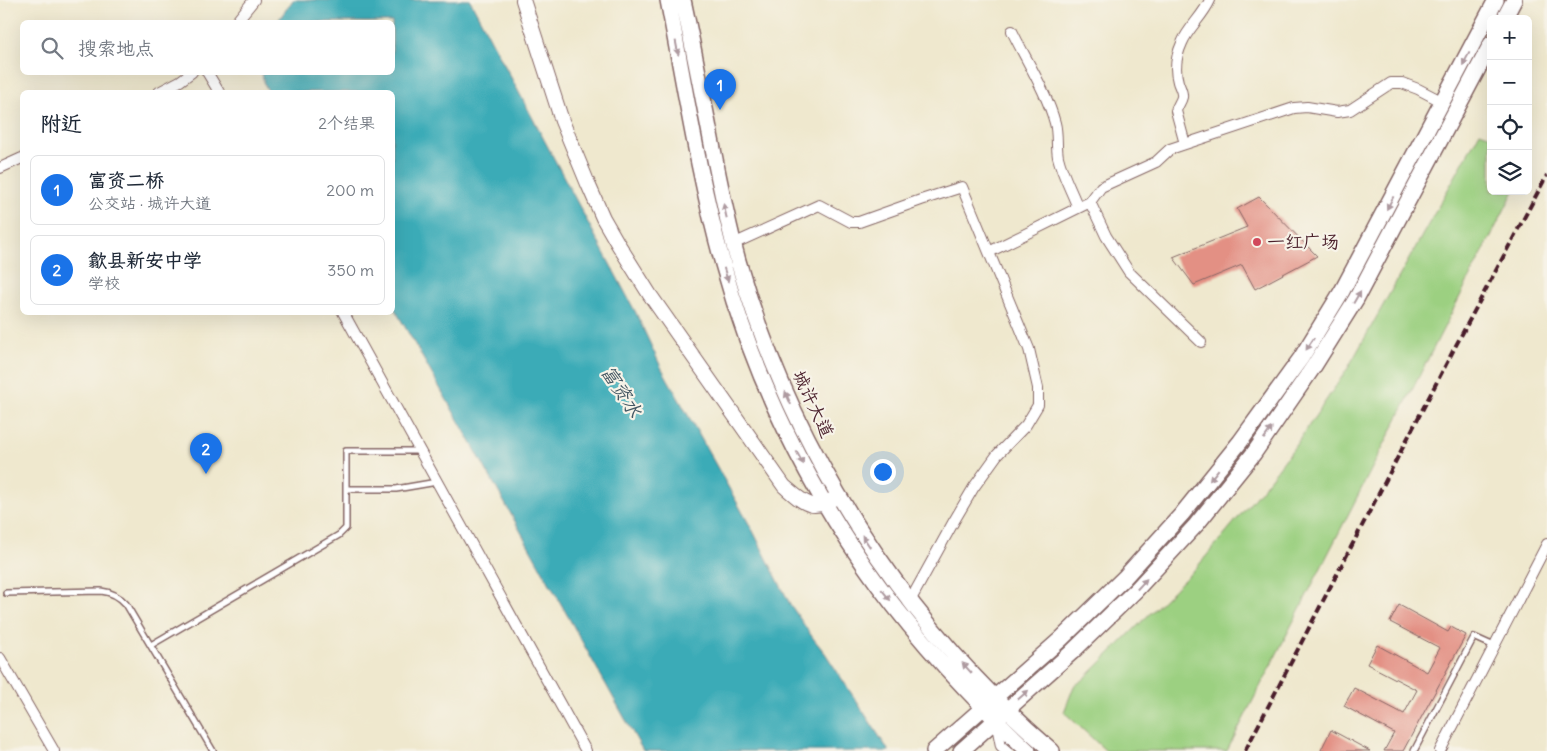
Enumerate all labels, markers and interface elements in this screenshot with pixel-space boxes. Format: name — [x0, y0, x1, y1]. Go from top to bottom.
map controls — [1487, 15, 1532, 195]
button: + — [1487, 15, 1532, 60]
search box — [20, 20, 395, 75]
icon: search — [38, 34, 66, 62]
text: 搜索地点 — [78, 36, 154, 60]
one-way arrow — [673, 40, 681, 55]
one-way arrow — [1461, 52, 1470, 65]
button: − — [1487, 60, 1532, 105]
pin: 1 — [704, 69, 736, 110]
button: locate — [1487, 105, 1532, 150]
text: 附近 — [40, 110, 82, 137]
text: 2个结果 — [318, 113, 375, 133]
button: layers — [1487, 150, 1532, 195]
text: 富资二桥 — [88, 168, 164, 192]
text: 1 — [54, 180, 60, 200]
text: 200 m — [326, 180, 374, 200]
text: 公交站 · 城许大道 — [88, 193, 211, 213]
one-way arrow — [1386, 195, 1394, 210]
one-way arrow — [721, 204, 729, 219]
place label: 一红广场 — [1267, 230, 1339, 253]
marker: 一红广场 — [1251, 236, 1263, 248]
text: 歙县新安中学 — [88, 248, 202, 272]
text: 2 — [53, 260, 61, 280]
text: 350 m — [327, 260, 374, 280]
one-way arrow — [722, 268, 730, 283]
text: 学校 — [88, 273, 120, 293]
one-way arrow — [1353, 289, 1361, 304]
one-way arrow — [1305, 337, 1315, 351]
water label: 富资水 — [596, 361, 648, 422]
street label: 城许大道 — [788, 366, 839, 441]
one-way arrow — [784, 391, 792, 405]
one-way arrow — [1263, 426, 1273, 439]
pin: 2 — [190, 433, 222, 474]
one-way arrow — [796, 451, 804, 465]
your location — [870, 459, 896, 485]
one-way arrow — [1209, 468, 1220, 481]
one-way arrow — [861, 534, 871, 547]
one-way arrow — [1136, 579, 1148, 591]
one-way arrow — [881, 589, 892, 602]
one-way arrow — [961, 662, 973, 674]
one-way arrow — [1017, 690, 1030, 701]

